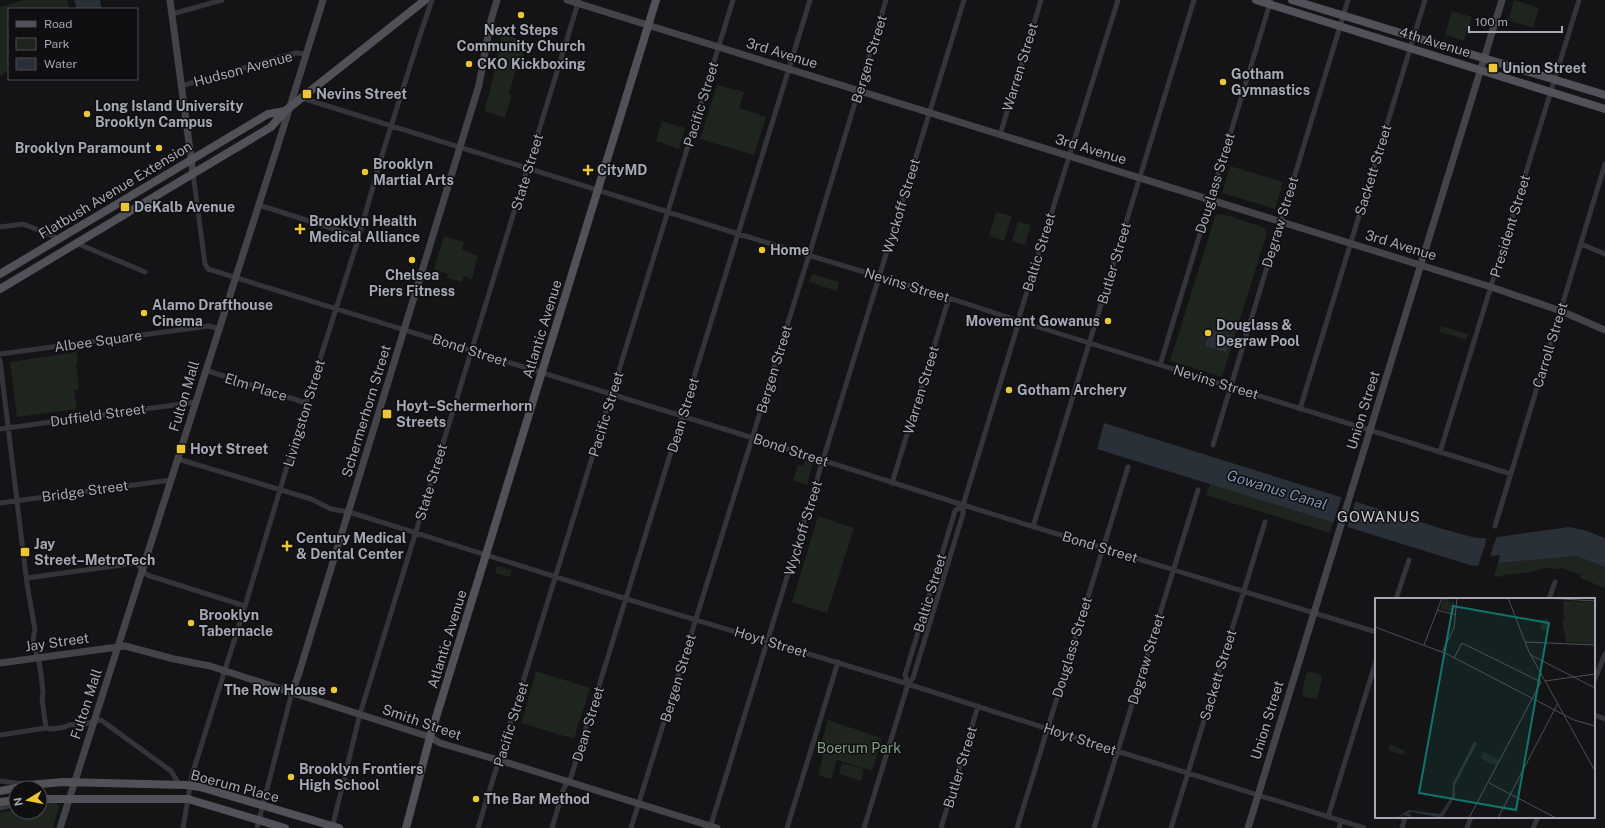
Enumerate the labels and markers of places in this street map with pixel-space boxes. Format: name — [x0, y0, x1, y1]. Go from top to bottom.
marker: Next Steps Community Church — [516, 10, 526, 20]
place label: Next Steps Community Church — [457, 22, 585, 54]
place label: CKO Kickboxing — [477, 56, 586, 72]
marker: CKO Kickboxing — [464, 59, 474, 69]
place label: Union Street — [1502, 60, 1587, 76]
marker: Union Street — [1487, 62, 1499, 74]
place label: Gotham Gymnastics — [1231, 66, 1310, 98]
marker: Gotham Gymnastics — [1218, 77, 1228, 87]
place label: Nevins Street — [316, 86, 407, 102]
marker: Nevins Street — [301, 88, 313, 100]
place label: Long Island University Brooklyn Campus — [95, 98, 243, 130]
marker: Long Island University Brooklyn Campus — [82, 109, 92, 119]
place label: Brooklyn Paramount — [15, 140, 151, 156]
marker: Brooklyn Paramount — [154, 143, 164, 153]
place label: Brooklyn Martial Arts — [373, 156, 454, 188]
place label: CityMD — [597, 162, 647, 178]
marker: CityMD — [582, 164, 594, 176]
marker: Brooklyn Martial Arts — [360, 167, 370, 177]
place label: DeKalb Avenue — [134, 199, 235, 215]
marker: DeKalb Avenue — [119, 201, 131, 213]
place label: Brooklyn Health Medical Alliance — [309, 213, 420, 245]
marker: Brooklyn Health Medical Alliance — [294, 223, 306, 235]
place label: Home — [770, 242, 809, 258]
marker: Home — [757, 245, 767, 255]
marker: Chelsea Piers Fitness — [407, 255, 417, 265]
place label: Chelsea Piers Fitness — [369, 267, 455, 299]
place label: Alamo Drafthouse Cinema — [152, 297, 273, 329]
marker: Alamo Drafthouse Cinema — [139, 308, 149, 318]
place label: Movement Gowanus — [966, 313, 1100, 329]
marker: Movement Gowanus — [1103, 316, 1113, 326]
place label: Douglass & Degraw Pool — [1216, 317, 1300, 349]
marker: Douglass & Degraw Pool — [1203, 328, 1213, 338]
place label: Gotham Archery — [1017, 382, 1127, 398]
marker: Gotham Archery — [1004, 385, 1014, 395]
place label: Hoyt–Schermerhorn Streets — [396, 398, 532, 430]
marker: Hoyt–Schermerhorn Streets — [381, 408, 393, 420]
place label: Hoyt Street — [190, 441, 269, 457]
marker: Hoyt Street — [175, 443, 187, 455]
place label: Century Medical & Dental Center — [296, 530, 407, 562]
place label: Jay Street–MetroTech — [34, 536, 155, 568]
marker: Century Medical & Dental Center — [281, 540, 293, 552]
marker: Jay Street–MetroTech — [19, 546, 31, 558]
place label: Brooklyn Tabernacle — [199, 607, 273, 639]
marker: Brooklyn Tabernacle — [186, 618, 196, 628]
place label: The Row House — [224, 682, 326, 698]
marker: The Row House — [329, 685, 339, 695]
place label: Brooklyn Frontiers High School — [299, 761, 423, 793]
marker: Brooklyn Frontiers High School — [286, 772, 296, 782]
place label: The Bar Method — [484, 791, 590, 807]
marker: The Bar Method — [471, 794, 481, 804]

